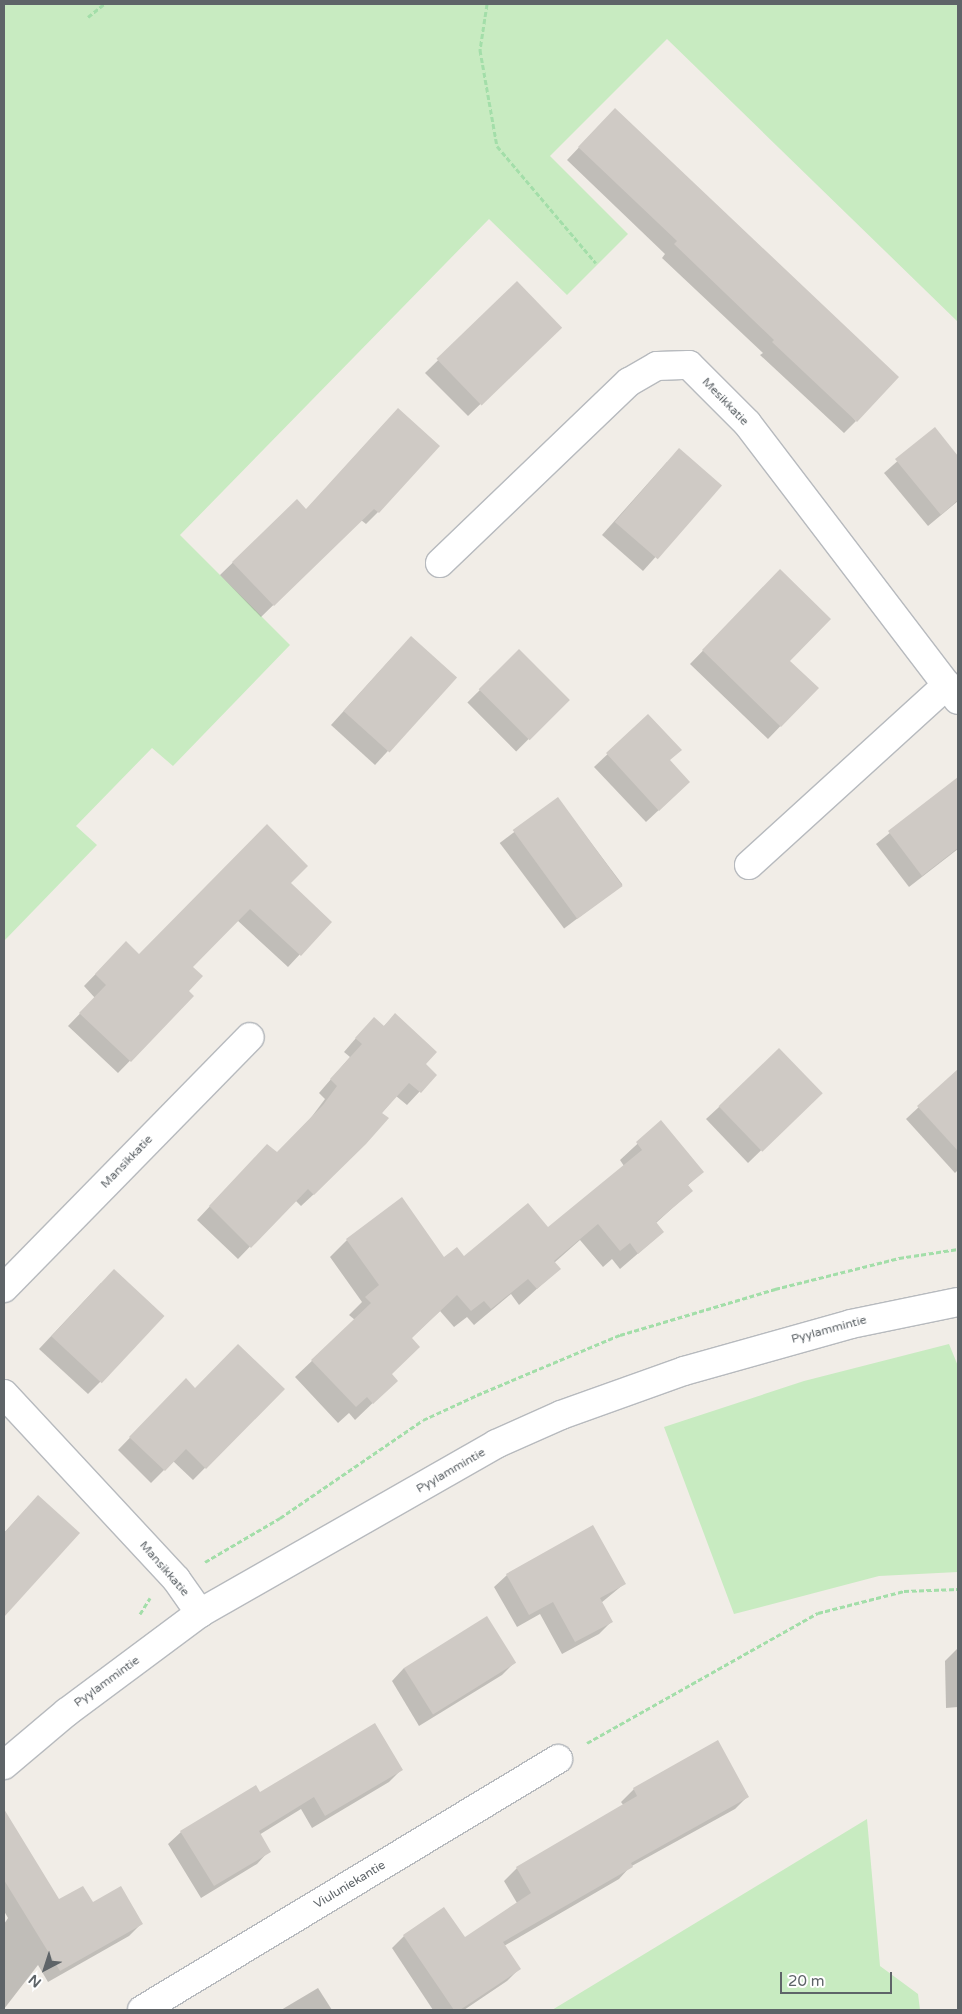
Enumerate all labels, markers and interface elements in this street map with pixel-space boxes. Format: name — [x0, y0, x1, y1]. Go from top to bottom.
street label: Mesikkatie — [699, 375, 751, 429]
street label: Mansikkatie — [98, 1132, 156, 1192]
street label: Pyylammintie — [790, 1313, 868, 1347]
street label: Pyylammintie — [414, 1445, 488, 1497]
street label: Mansikkatie — [136, 1538, 192, 1600]
street label: Pyylammintie — [72, 1653, 142, 1711]
street label: Viuluniekantie — [312, 1858, 388, 1912]
north arrow — [20, 1944, 70, 1994]
scale bar — [782, 1962, 894, 1994]
text: N — [25, 1971, 45, 1991]
text: 20 m — [788, 1972, 825, 1990]

